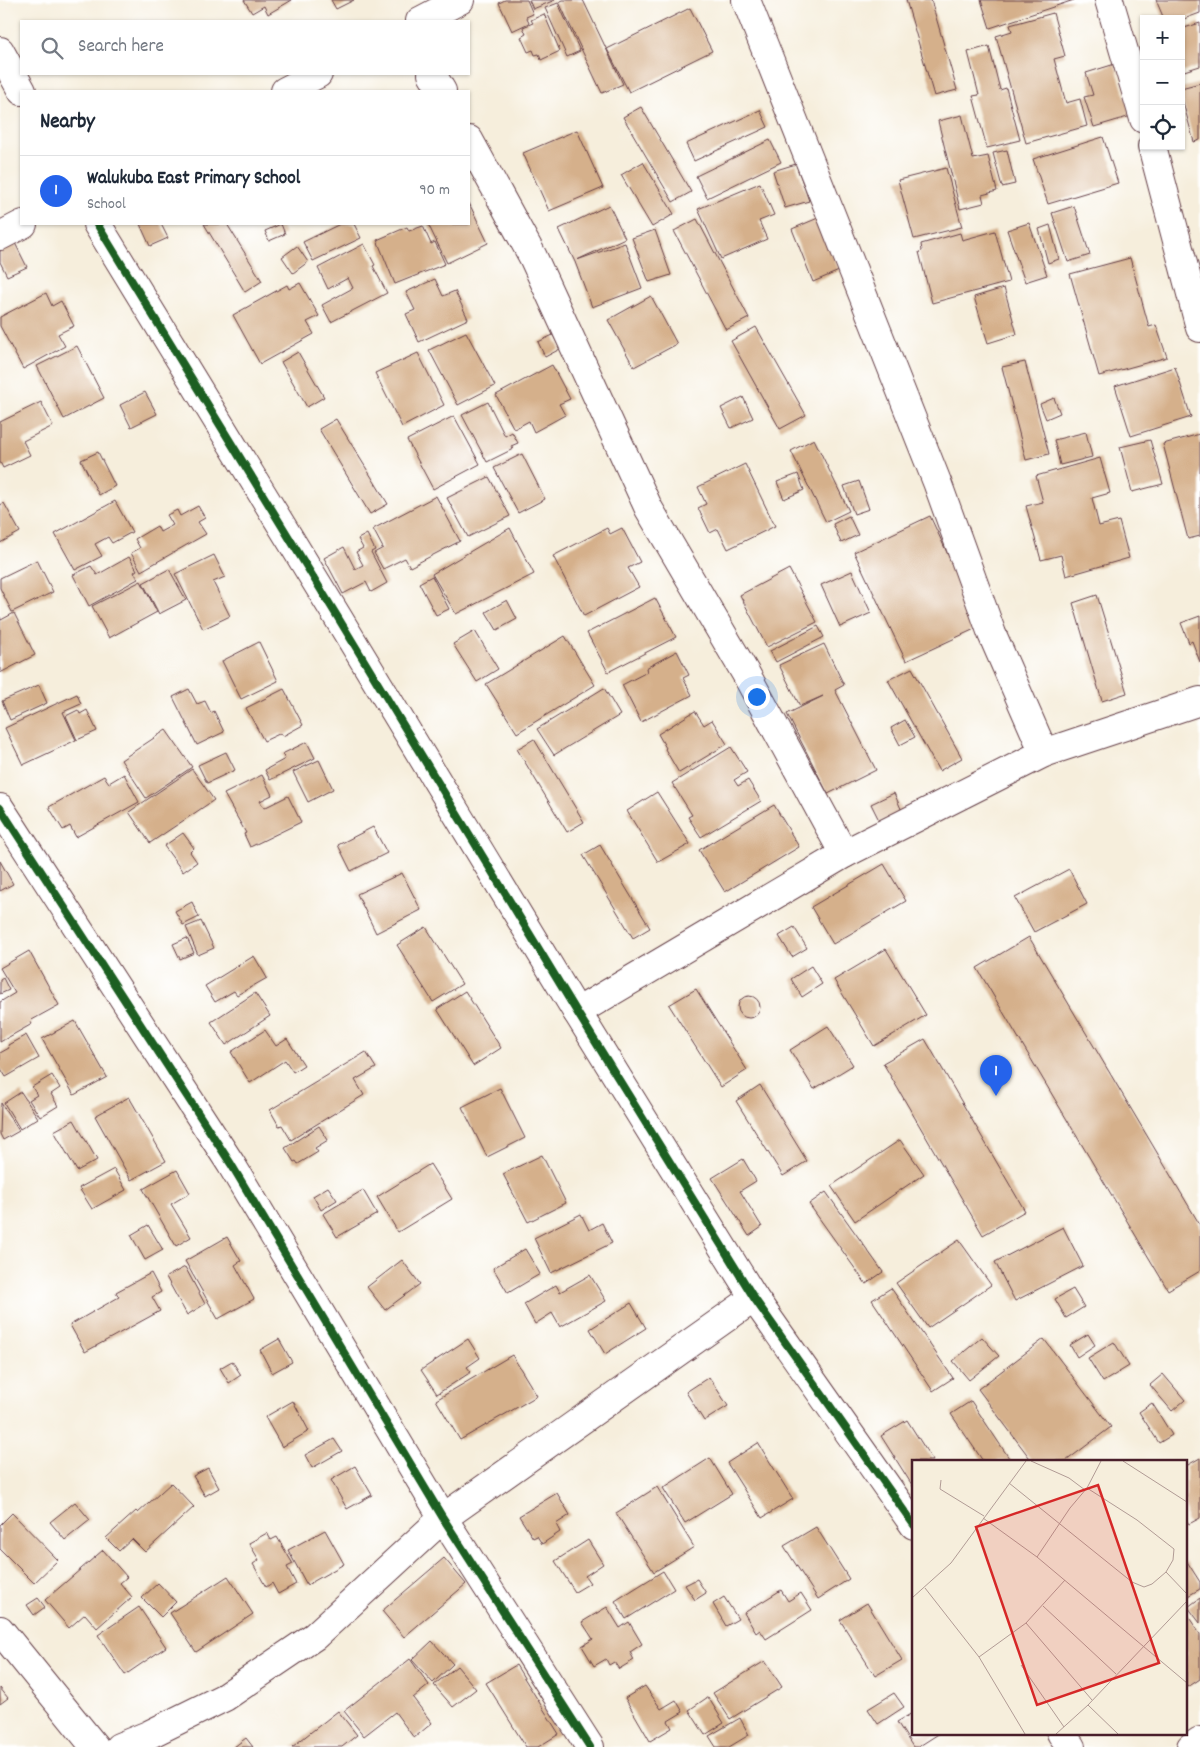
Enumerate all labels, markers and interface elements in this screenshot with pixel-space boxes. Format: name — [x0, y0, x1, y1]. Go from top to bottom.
map controls — [1140, 15, 1185, 150]
button: + — [1140, 15, 1185, 60]
search box — [20, 20, 470, 75]
icon: search — [38, 34, 66, 62]
text: Search here — [78, 34, 164, 61]
button: − — [1140, 60, 1185, 105]
button: locate — [1140, 105, 1185, 150]
text: Nearby — [40, 108, 95, 138]
text: Walukuba East Primary School — [87, 166, 300, 193]
text: 1 — [54, 179, 58, 202]
text: 90 m — [419, 179, 450, 202]
text: School — [87, 193, 126, 216]
your location — [744, 684, 770, 710]
pin: 1 — [980, 1055, 1012, 1096]
inset map — [912, 1460, 1188, 1734]

